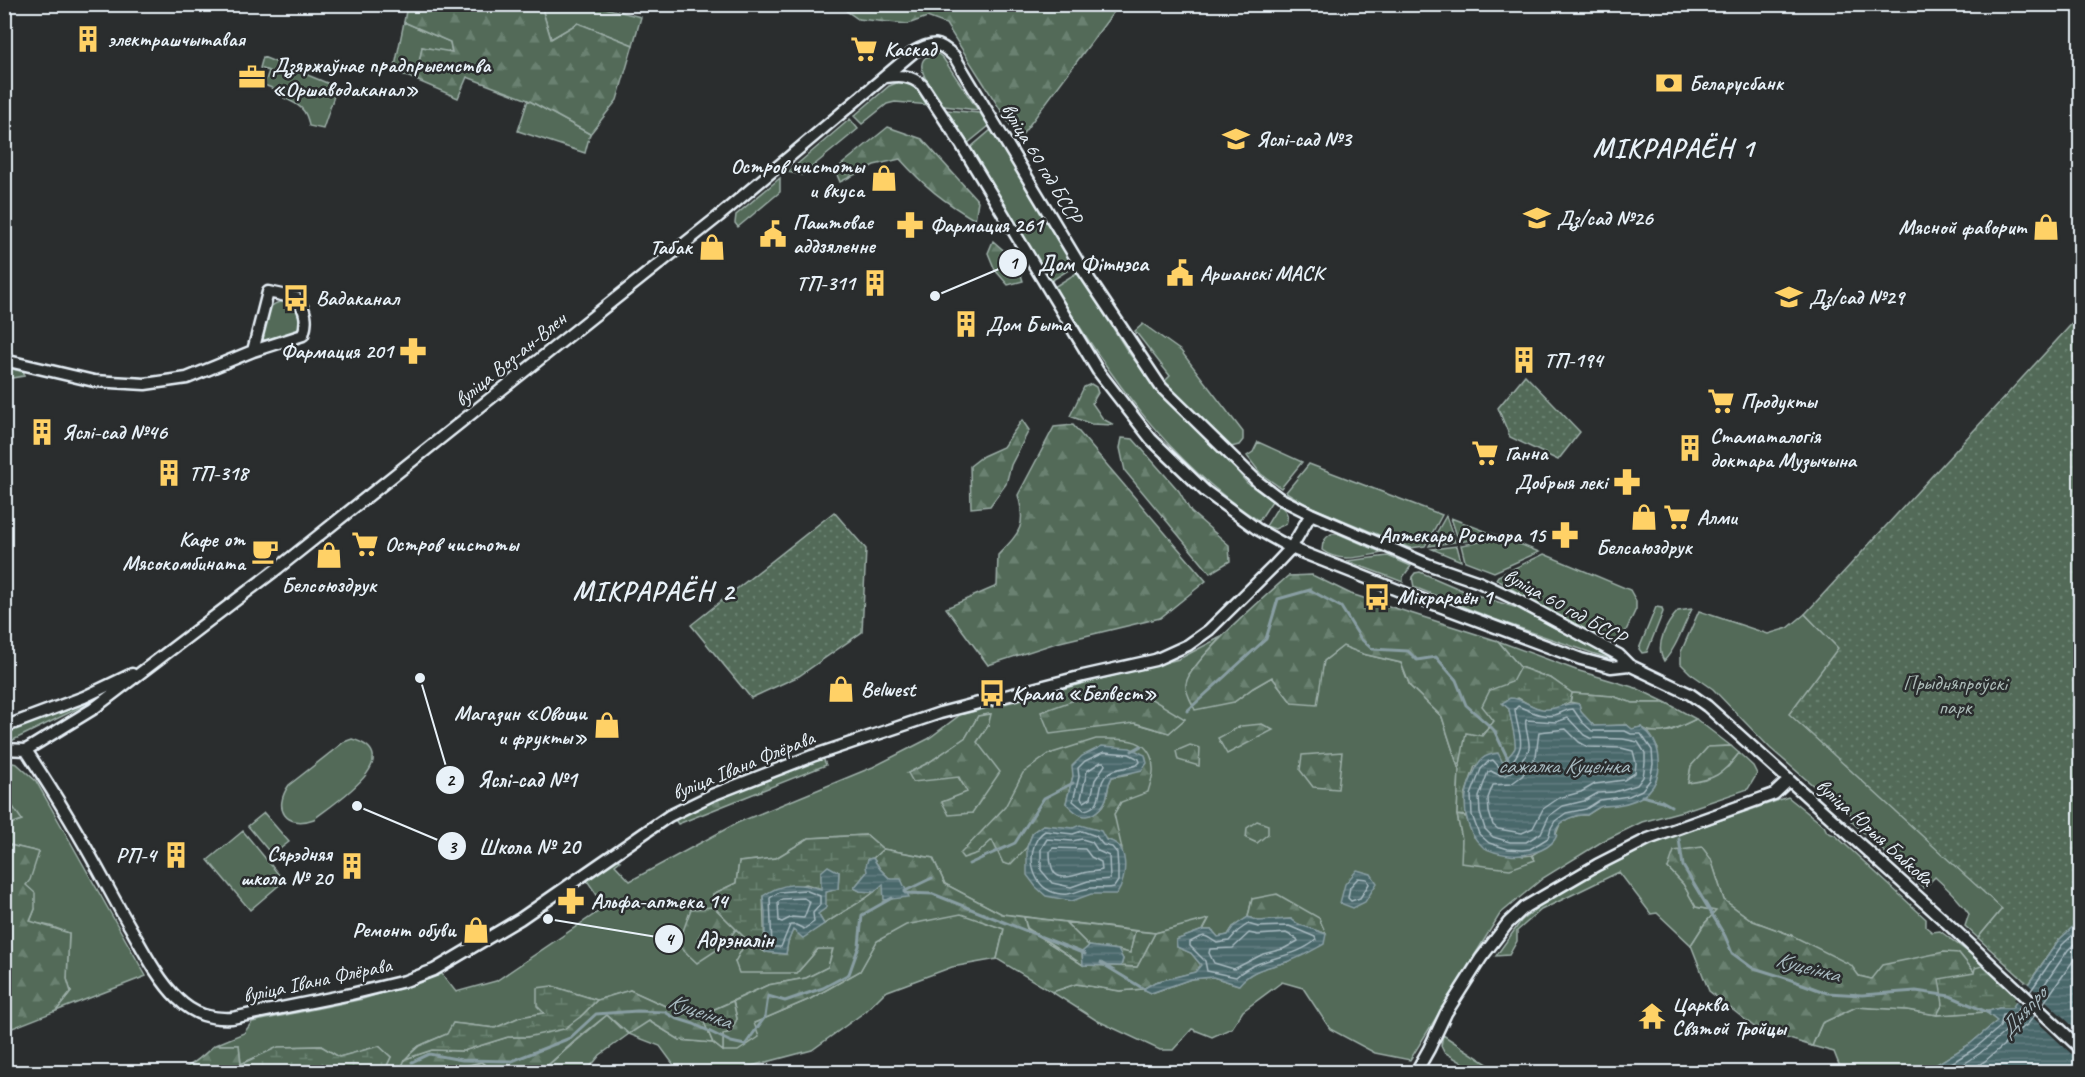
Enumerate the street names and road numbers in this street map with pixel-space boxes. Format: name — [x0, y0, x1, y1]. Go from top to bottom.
street label: вуліца 60 год БССР — [996, 98, 1090, 231]
street label: вуліца Воз-ан-Влен — [449, 305, 572, 412]
street label: вуліца 60 год БССР — [1499, 562, 1633, 652]
street label: вуліца Івана Флёрава — [668, 724, 819, 805]
street label: вуліца Юрыя Бабкова — [1811, 772, 1941, 893]
street label: вуліца Івана Флёрава — [240, 951, 395, 1008]

